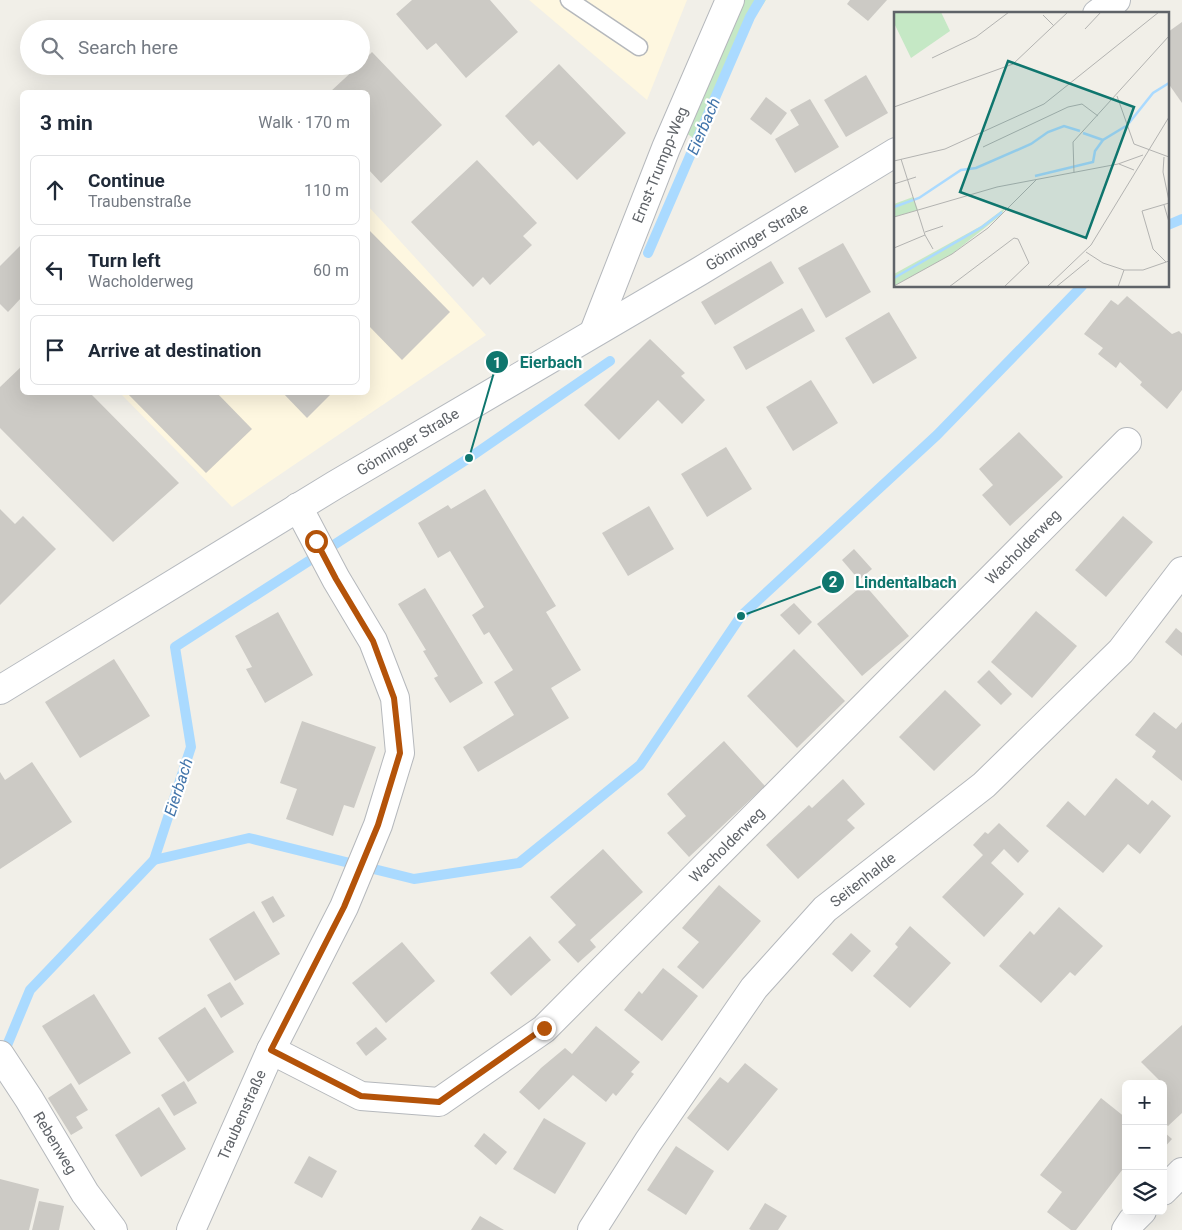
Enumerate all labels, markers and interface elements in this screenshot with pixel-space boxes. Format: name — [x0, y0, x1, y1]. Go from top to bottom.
inset map — [894, 12, 1170, 288]
search box — [20, 20, 370, 75]
icon: search — [38, 34, 66, 62]
text: Search here — [78, 36, 178, 59]
water label: Eierbach — [683, 95, 724, 157]
street label: Ernst-Trumpp-Weg — [628, 104, 692, 226]
text: 3 min — [40, 111, 93, 135]
text: Walk · 170 m — [258, 113, 350, 132]
text: Continue — [88, 169, 165, 192]
icon: ahead — [41, 176, 69, 204]
text: 110 m — [304, 181, 349, 200]
text: Traubenstraße — [88, 192, 191, 211]
street label: Gönninger Straße — [703, 199, 811, 275]
text: Turn left — [88, 249, 161, 272]
icon: left — [41, 256, 69, 284]
text: 60 m — [313, 261, 349, 280]
text: Wacholderweg — [88, 272, 193, 291]
icon: arrive — [41, 336, 69, 364]
text: Arrive at destination — [88, 339, 261, 362]
callout: Eierbach — [485, 347, 592, 378]
text: Eierbach — [520, 353, 582, 372]
text: 1 — [493, 354, 501, 372]
street label: Gönninger Straße — [354, 404, 462, 480]
street label: Wacholderweg — [982, 506, 1064, 588]
route start — [305, 530, 328, 553]
callout: Lindentalbach — [820, 567, 967, 598]
text: 2 — [829, 573, 838, 591]
text: Lindentalbach — [855, 573, 957, 592]
water label: Eierbach — [160, 756, 197, 819]
street label: Wacholderweg — [686, 804, 768, 886]
street label: Seitenhalde — [827, 849, 899, 911]
route end — [533, 1017, 556, 1040]
street label: Traubenstraße — [214, 1067, 270, 1163]
map controls — [1122, 1080, 1167, 1215]
button: + — [1122, 1080, 1167, 1125]
street label: Rebenweg — [29, 1109, 81, 1177]
button: − — [1122, 1125, 1167, 1170]
button: layers — [1122, 1170, 1167, 1215]

